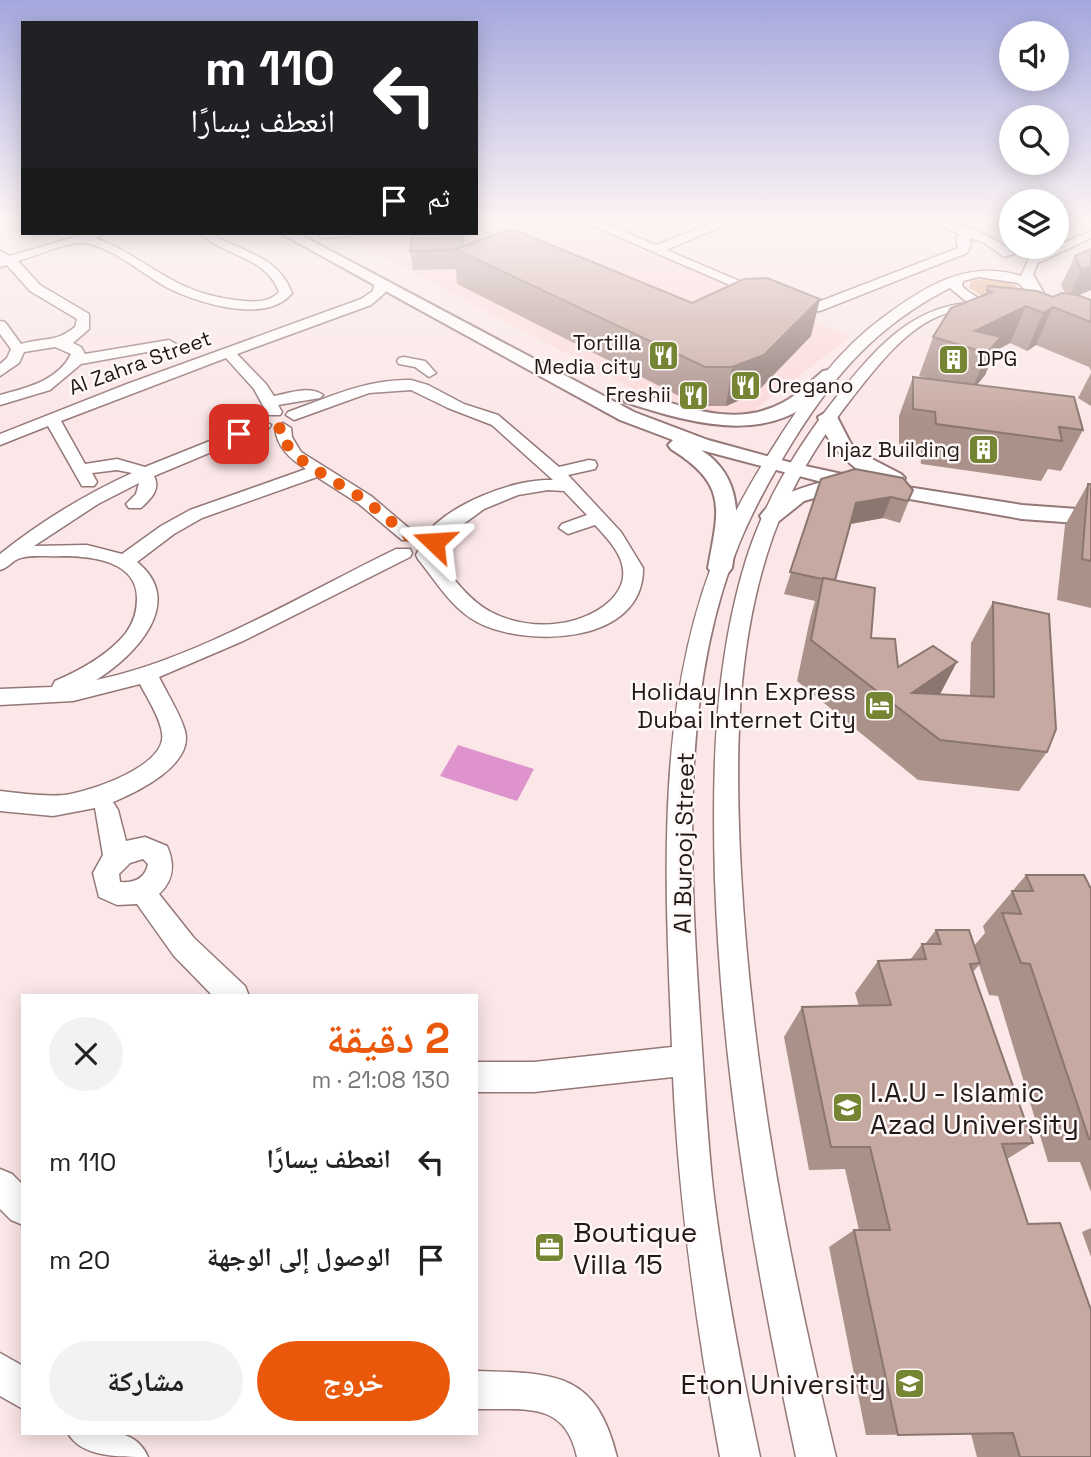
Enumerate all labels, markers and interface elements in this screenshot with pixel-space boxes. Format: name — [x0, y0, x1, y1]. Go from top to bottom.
map controls — [999, 21, 1069, 259]
button: sound — [999, 21, 1069, 91]
text: 110 m — [205, 37, 335, 99]
icon: left — [359, 49, 450, 140]
text: انعطف يسارًا — [191, 101, 335, 141]
button: search — [999, 105, 1069, 175]
text: ثم — [427, 181, 450, 215]
icon: arrive — [375, 182, 413, 220]
button: layers — [999, 189, 1069, 259]
street label: Al Zahra Street — [65, 324, 215, 401]
place label: Tortilla Media city — [534, 329, 641, 380]
restaurant icon: Tortilla Media city — [647, 338, 681, 372]
building icon: DPG — [937, 342, 971, 376]
place label: DPG — [977, 345, 1017, 372]
restaurant icon: Oregano — [728, 369, 762, 403]
place label: Oregano — [768, 372, 853, 399]
restaurant icon: Freshii — [677, 378, 711, 412]
place label: Freshii — [605, 381, 671, 408]
pin — [209, 404, 269, 464]
icon: arrive — [220, 415, 258, 453]
building icon: Injaz Building — [966, 433, 1000, 467]
place label: Injaz Building — [826, 436, 960, 463]
position arrow — [397, 505, 471, 579]
place label: Holiday Inn Express Dubai Internet City — [631, 676, 856, 735]
hotel icon: Holiday Inn Express Dubai Internet City — [862, 689, 896, 723]
street label: Al Burooj Street — [666, 752, 701, 934]
text: 2 دقيقة — [326, 1012, 450, 1065]
button: close — [49, 1017, 123, 1091]
text: 130 m · 21:08 — [312, 1065, 450, 1095]
place label: I.A.U - Islamic Azad University — [870, 1074, 1079, 1142]
school or university icon: I.A.U - Islamic Azad University — [830, 1091, 864, 1125]
text: انعطف يسارًا — [267, 1142, 391, 1176]
icon: left — [412, 1143, 450, 1181]
text: 110 m — [49, 1145, 116, 1179]
place label: Boutique Villa 15 — [573, 1214, 697, 1282]
office icon: Boutique Villa 15 — [533, 1231, 567, 1265]
text: الوصول إلى الوجهة — [207, 1240, 391, 1274]
icon: arrive — [412, 1241, 450, 1279]
text: 20 m — [49, 1243, 110, 1277]
button: مشاركة — [49, 1341, 243, 1421]
button: خروج — [257, 1341, 450, 1421]
place label: Eton University — [681, 1366, 886, 1402]
school or university icon: Eton University — [892, 1367, 926, 1401]

